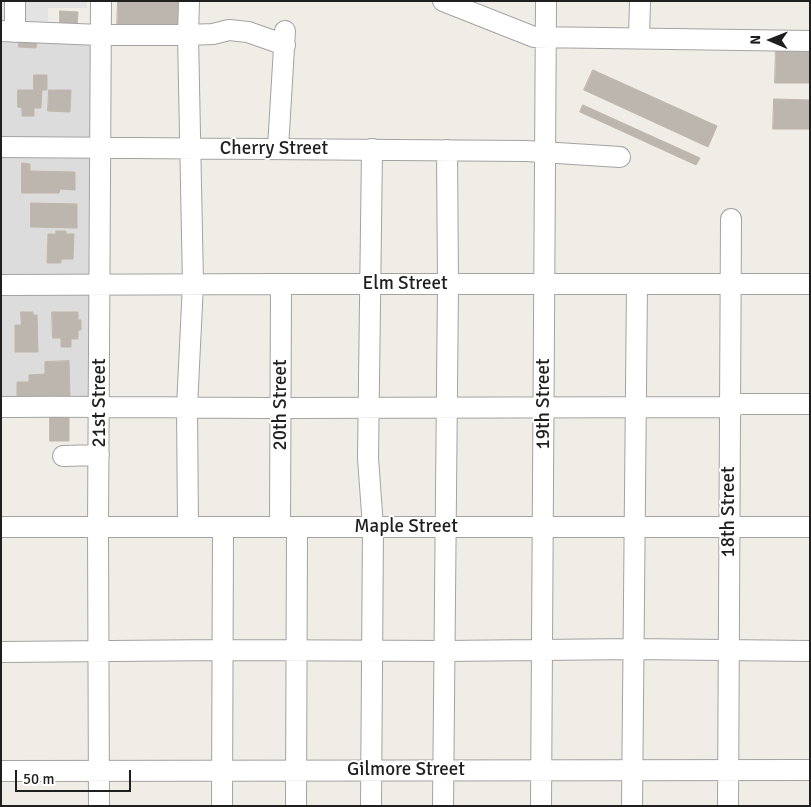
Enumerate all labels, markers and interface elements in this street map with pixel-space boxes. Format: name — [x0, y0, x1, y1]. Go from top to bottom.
north arrow — [746, 15, 796, 65]
text: N — [747, 35, 764, 45]
street label: Cherry Street — [220, 138, 328, 160]
street label: Elm Street — [362, 273, 448, 295]
street label: 21st Street — [89, 358, 111, 448]
street label: 19th Street — [533, 358, 555, 450]
street label: 20th Street — [270, 359, 292, 451]
street label: 18th Street — [718, 466, 740, 558]
street label: Maple Street — [354, 516, 458, 538]
street label: Gilmore Street — [347, 759, 465, 781]
scale bar — [18, 760, 134, 792]
text: 50 m — [23, 770, 54, 788]

